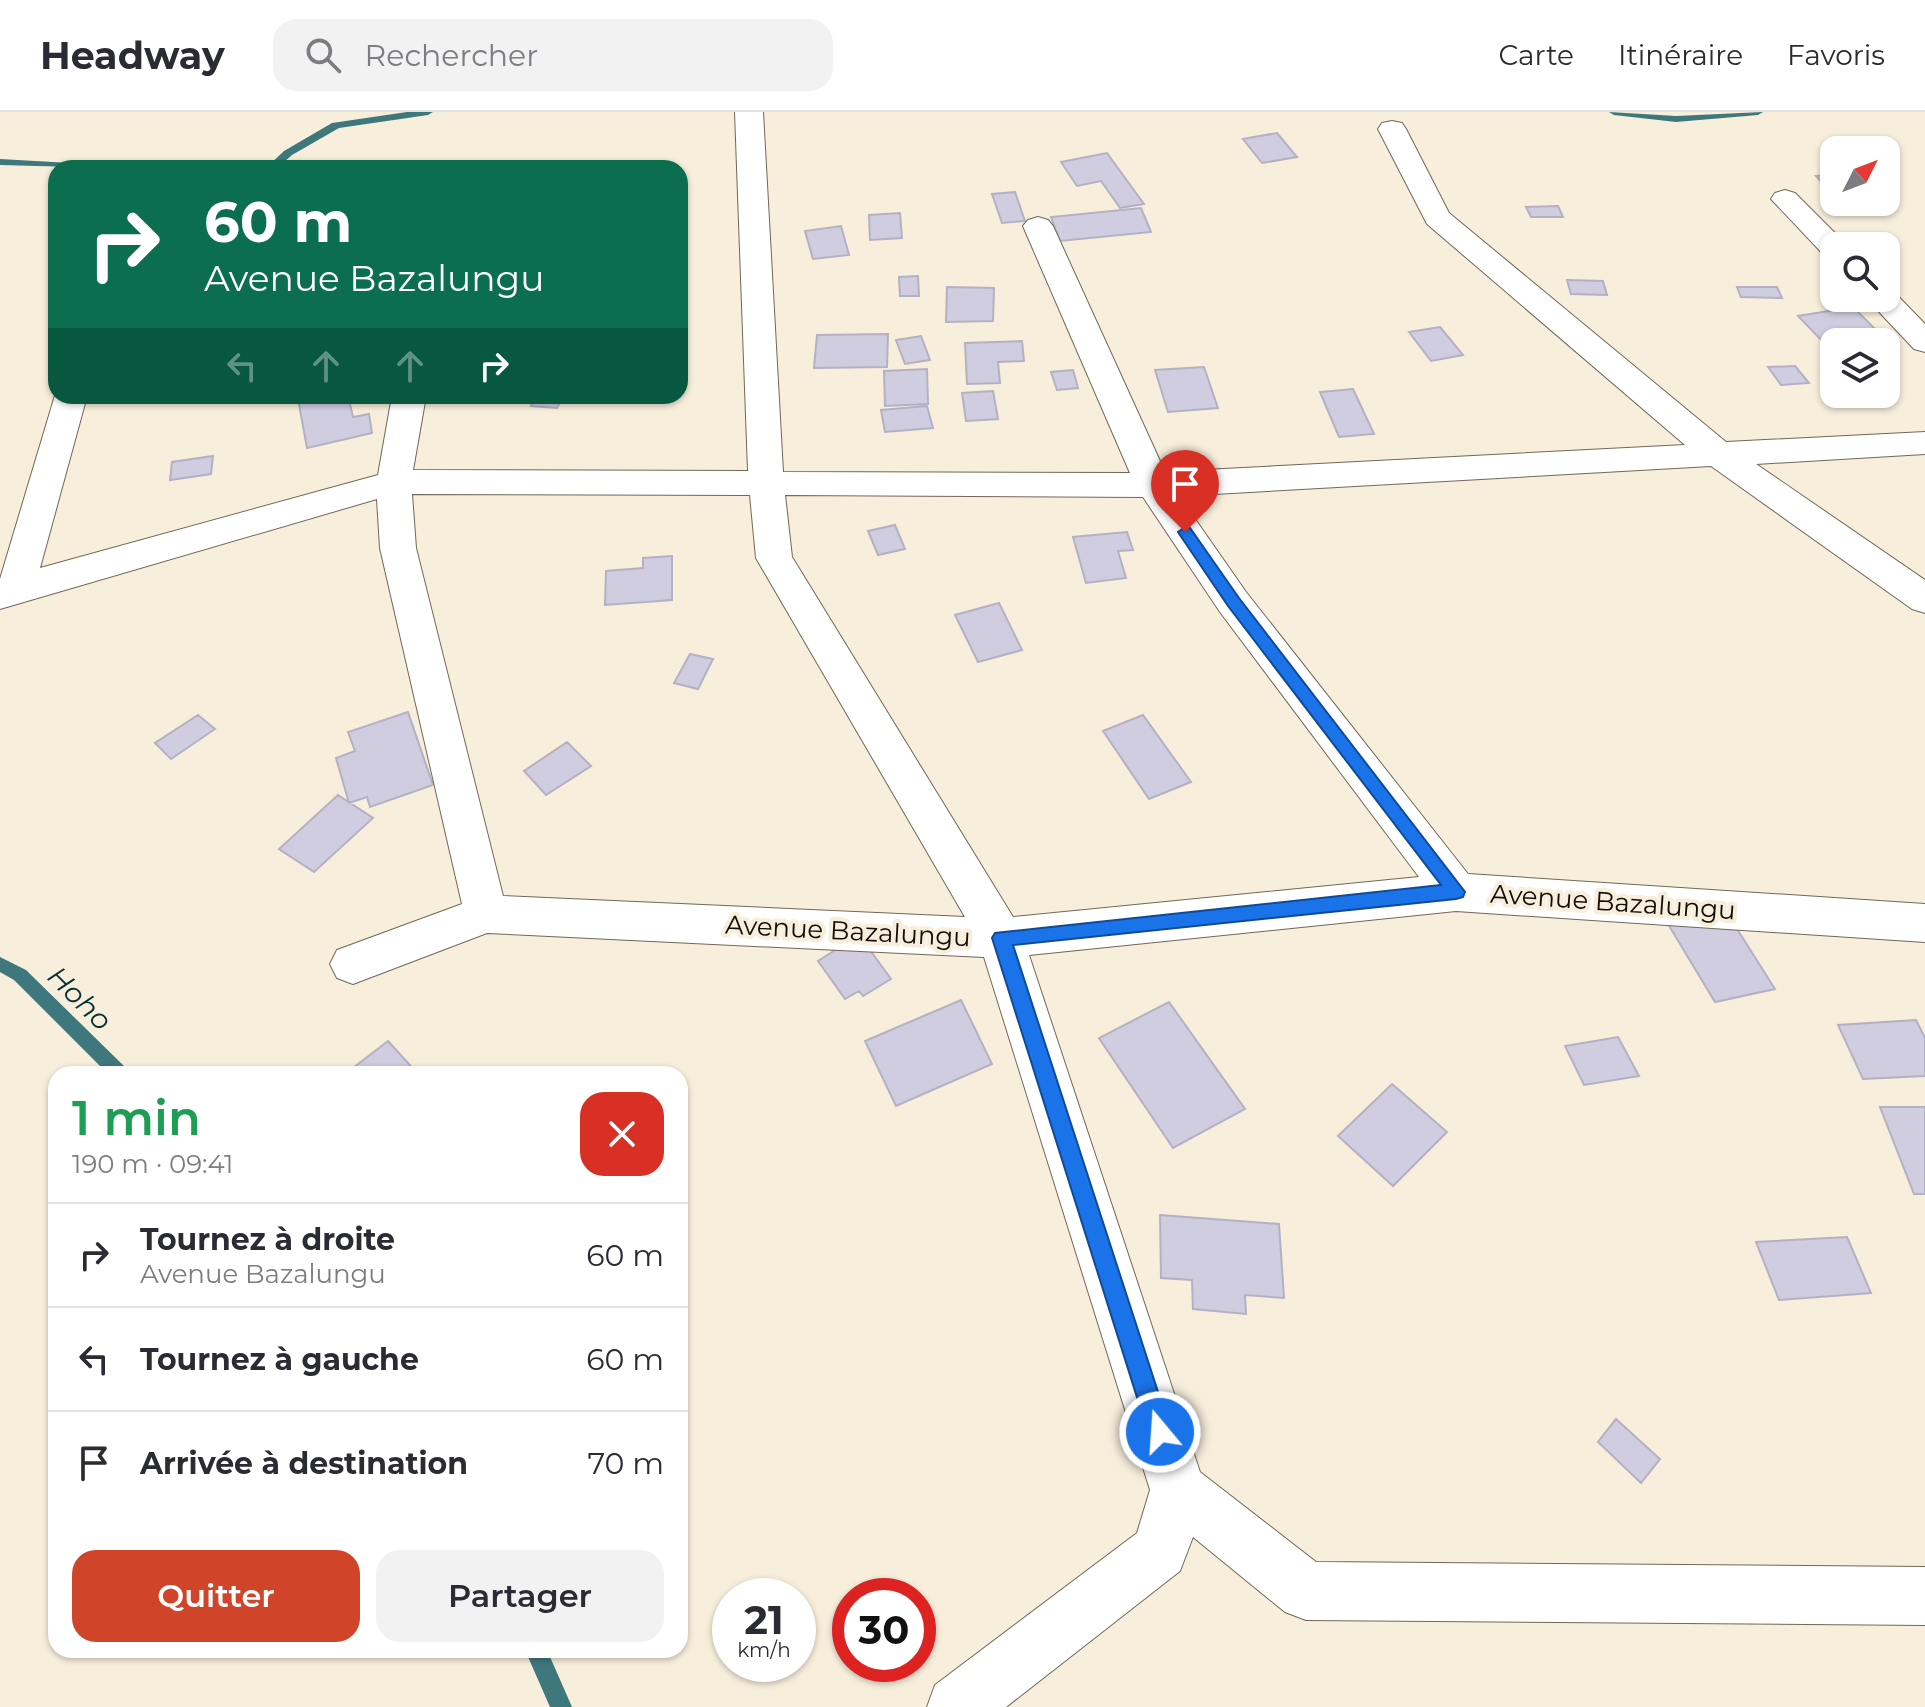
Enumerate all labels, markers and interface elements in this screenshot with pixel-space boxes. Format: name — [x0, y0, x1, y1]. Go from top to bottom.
search box — [273, 19, 833, 91]
text: Headway — [40, 32, 225, 79]
icon: search — [301, 33, 345, 77]
text: Rechercher — [365, 37, 538, 74]
text: Carte — [1498, 38, 1574, 72]
text: Itinéraire — [1618, 38, 1743, 72]
text: Favoris — [1787, 38, 1885, 72]
north arrow — [1820, 136, 1900, 216]
map controls — [1820, 136, 1900, 408]
text: 60 m — [204, 188, 352, 256]
icon: right — [72, 192, 176, 296]
button: search — [1820, 232, 1900, 312]
text: Avenue Bazalungu — [204, 256, 544, 300]
button: layers — [1820, 328, 1900, 408]
icon: left — [220, 344, 264, 388]
icon: ahead — [304, 344, 348, 388]
icon: ahead — [388, 344, 432, 388]
icon: right — [472, 344, 516, 388]
pin — [1151, 450, 1219, 532]
icon: arrive — [1163, 462, 1207, 506]
street label: Avenue Bazalungu — [1489, 877, 1737, 927]
street label: Avenue Bazalungu — [724, 909, 972, 953]
water label: Hoho — [41, 959, 119, 1037]
text: 1 min — [72, 1089, 201, 1147]
button: close — [580, 1092, 664, 1176]
text: 190 m · 09:41 — [72, 1148, 234, 1180]
text: Tournez à droite — [140, 1221, 395, 1258]
icon: right — [72, 1233, 116, 1277]
text: 60 m — [586, 1237, 664, 1274]
text: Avenue Bazalungu — [140, 1258, 386, 1290]
icon: left — [72, 1337, 116, 1381]
text: Tournez à gauche — [140, 1341, 419, 1378]
text: 60 m — [586, 1341, 664, 1378]
position arrow — [1118, 1390, 1202, 1474]
icon: arrive — [72, 1441, 116, 1485]
text: Arrivée à destination — [140, 1445, 468, 1482]
text: 70 m — [587, 1445, 664, 1482]
button: Quitter — [72, 1550, 360, 1642]
button: Partager — [376, 1550, 664, 1642]
speed limit sign: 30 — [832, 1578, 936, 1682]
text: 21 — [744, 1595, 784, 1644]
text: km/h — [737, 1638, 791, 1662]

